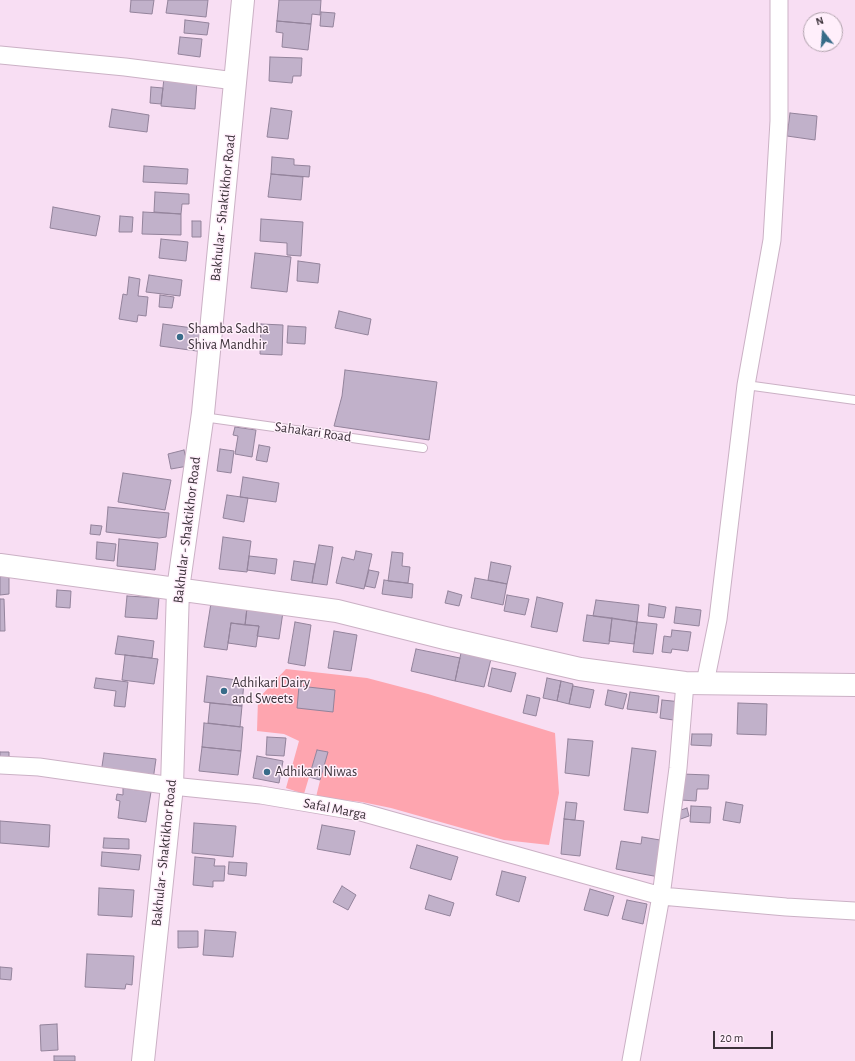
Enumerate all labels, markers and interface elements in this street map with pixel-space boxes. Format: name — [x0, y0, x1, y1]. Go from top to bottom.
north arrow — [803, 12, 843, 52]
text: N — [814, 15, 825, 27]
street label: Bakhular - Shaktikhor Road — [207, 134, 239, 282]
place label: Shamba Sadha Shiva Mandhir — [188, 321, 269, 354]
marker: Shamba Sadha Shiva Mandhir — [175, 332, 185, 342]
street label: Sahakari Road — [274, 418, 352, 446]
street label: Bakhular - Shaktikhor Road — [170, 456, 204, 604]
place label: Adhikari Dairy and Sweets — [232, 675, 310, 708]
marker: Adhikari Dairy and Sweets — [219, 686, 229, 696]
place label: Adhikari Niwas — [275, 764, 357, 780]
marker: Adhikari Niwas — [262, 767, 272, 777]
street label: Bakhular - Shaktikhor Road — [148, 779, 180, 927]
street label: Safal Marga — [302, 795, 368, 823]
scale bar — [715, 1023, 775, 1049]
text: 20 m — [720, 1032, 743, 1044]

